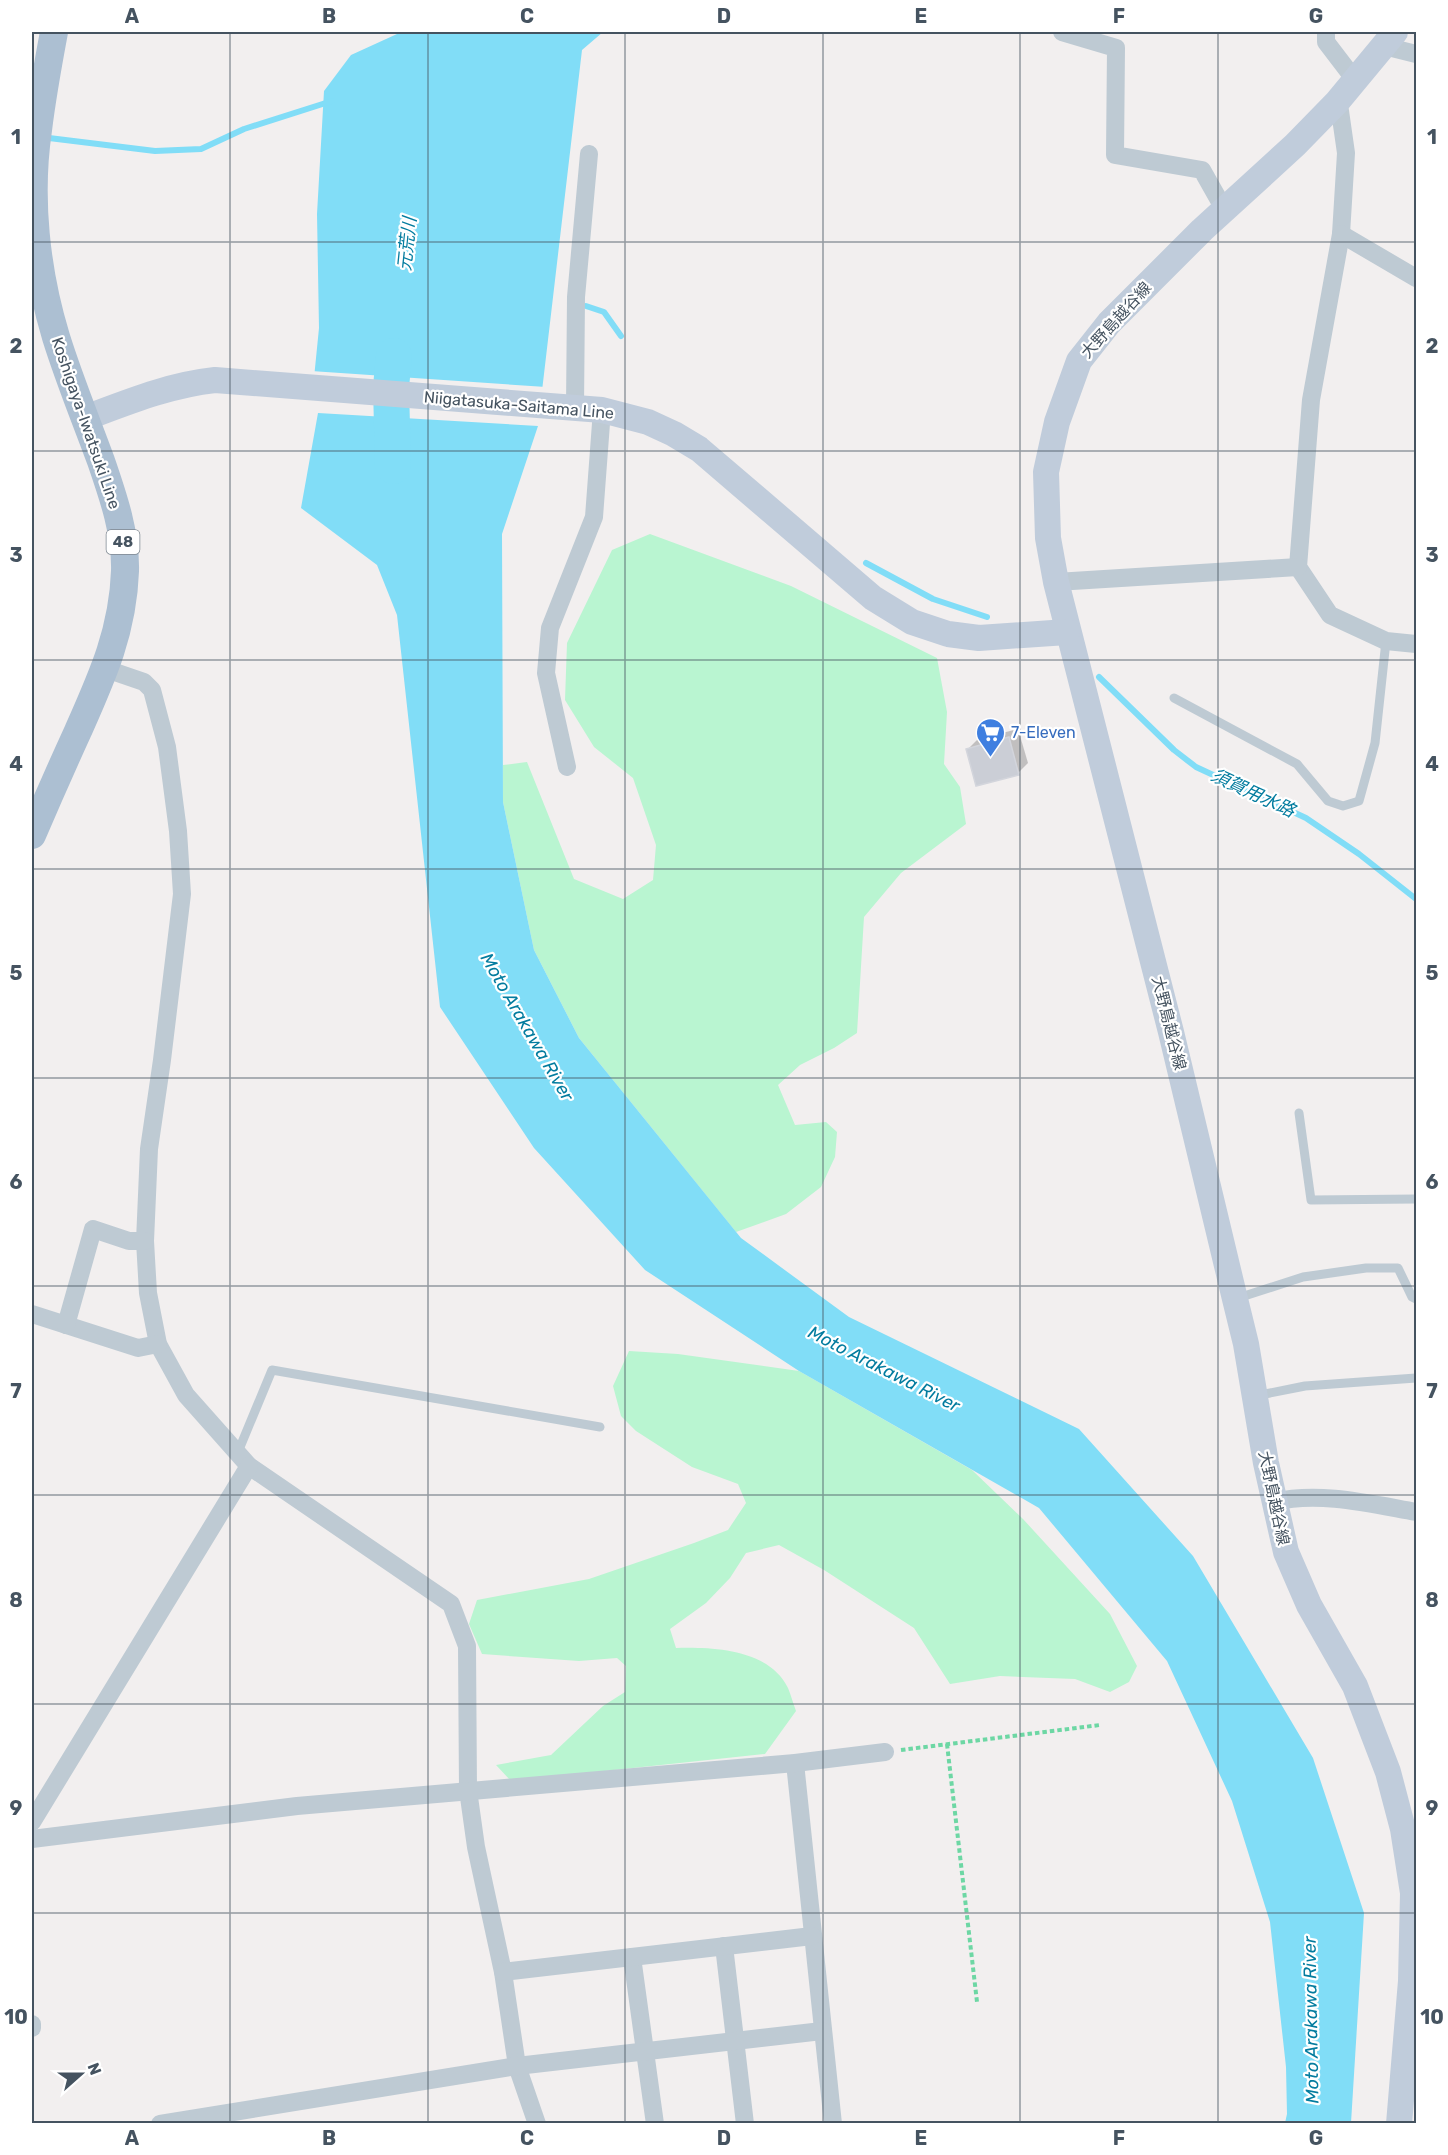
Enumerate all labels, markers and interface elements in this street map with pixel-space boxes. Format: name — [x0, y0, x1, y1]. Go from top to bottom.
text: A — [125, 4, 140, 28]
text: B — [322, 4, 336, 28]
text: C — [520, 4, 534, 28]
text: D — [717, 4, 731, 28]
text: E — [915, 4, 927, 28]
text: F — [1113, 4, 1125, 28]
text: G — [1309, 4, 1323, 28]
text: 1 — [11, 125, 21, 149]
text: 1 — [1427, 125, 1437, 149]
water label: 元荒川 — [393, 214, 421, 272]
street label: 大野島越谷線 — [1077, 278, 1155, 362]
text: 2 — [10, 334, 23, 358]
text: 2 — [1426, 334, 1439, 358]
street label: Koshigaya-Iwatsuki Line — [48, 335, 124, 512]
street label: Niigatasuka-Saitama Line — [423, 387, 615, 423]
road number: 48 — [106, 530, 140, 554]
text: 3 — [9, 543, 23, 567]
text: 3 — [1425, 543, 1439, 567]
supermarket icon: 7-Eleven — [974, 716, 1006, 758]
place label: 7-Eleven — [1011, 723, 1076, 742]
text: 4 — [9, 752, 23, 776]
text: 4 — [1425, 752, 1439, 776]
water label: 須賀用水路 — [1208, 764, 1300, 823]
water label: Moto Arakawa River — [476, 949, 579, 1106]
text: 5 — [10, 961, 23, 985]
text: 5 — [1426, 961, 1439, 985]
street label: 大野島越谷線 — [1148, 974, 1190, 1072]
text: 6 — [9, 1170, 23, 1194]
text: 6 — [1425, 1170, 1439, 1194]
water label: Moto Arakawa River — [804, 1321, 965, 1417]
text: 7 — [10, 1379, 22, 1403]
text: 7 — [1426, 1379, 1438, 1403]
street label: 大野島越谷線 — [1255, 1449, 1293, 1547]
text: 8 — [9, 1588, 23, 1612]
text: 8 — [1425, 1588, 1439, 1612]
text: 9 — [10, 1796, 23, 1820]
text: 9 — [1426, 1796, 1439, 1820]
water label: Moto Arakawa River — [1299, 1935, 1323, 2104]
text: 10 — [4, 2005, 28, 2029]
text: 10 — [1420, 2005, 1444, 2029]
north arrow — [51, 2044, 111, 2104]
text: N — [84, 2060, 105, 2078]
text: A — [125, 2126, 140, 2150]
text: B — [322, 2126, 336, 2150]
text: C — [520, 2126, 534, 2150]
text: D — [717, 2126, 731, 2150]
text: E — [915, 2126, 927, 2150]
text: F — [1113, 2126, 1125, 2150]
text: G — [1309, 2126, 1323, 2150]

